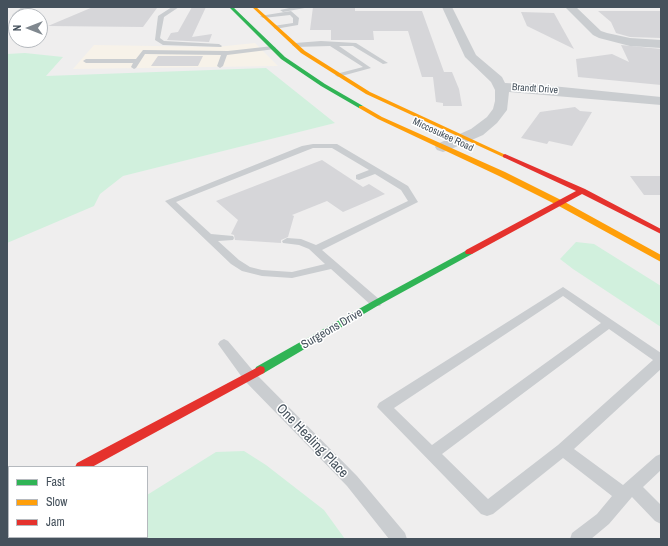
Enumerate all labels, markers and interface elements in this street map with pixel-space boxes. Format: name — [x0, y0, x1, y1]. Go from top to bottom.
north arrow — [8, 8, 48, 48]
text: N — [10, 25, 24, 31]
street label: Brandt Drive — [512, 81, 558, 97]
street label: Miccosukee Road — [411, 116, 475, 154]
street label: Surgeons Drive — [299, 306, 365, 352]
street label: One Healing Place — [272, 401, 352, 481]
legend — [8, 466, 148, 538]
text: Fast — [46, 474, 65, 490]
text: Slow — [46, 494, 67, 510]
text: Jam — [46, 514, 65, 530]

